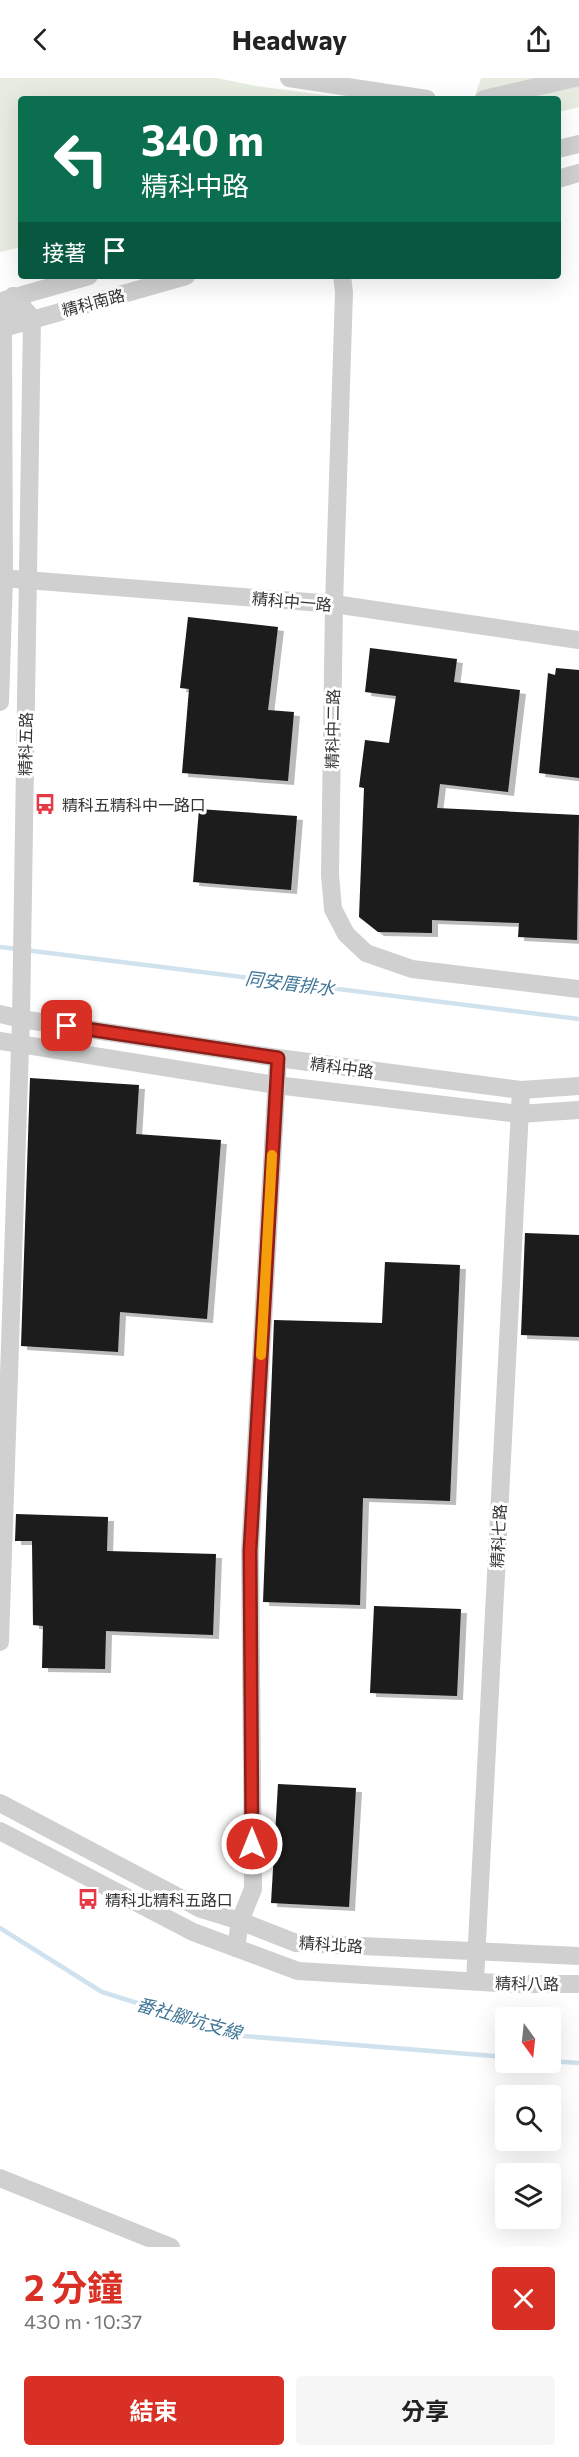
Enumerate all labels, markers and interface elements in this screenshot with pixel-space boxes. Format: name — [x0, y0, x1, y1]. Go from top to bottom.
icon: back — [24, 23, 57, 56]
text: Headway — [232, 23, 347, 56]
icon: share — [522, 23, 555, 56]
text: 340 m — [141, 113, 264, 165]
icon: left — [42, 120, 120, 198]
text: 精科中路 — [141, 169, 249, 202]
icon: arrive — [98, 234, 131, 267]
text: 接著 — [42, 239, 86, 266]
street label: 精科南路 — [60, 285, 126, 319]
street label: 精科中一路 — [251, 588, 333, 614]
street label: 精科中二路 — [322, 689, 342, 769]
street label: 精科五路 — [15, 712, 35, 776]
bus stop icon: 精科五精科中一路口 — [33, 792, 57, 816]
place label: 精科五精科中一路口 — [62, 795, 206, 814]
water label: 同安厝排水 — [244, 967, 337, 1000]
pin — [41, 1000, 92, 1051]
icon: arrive — [50, 1009, 83, 1042]
street label: 精科中路 — [309, 1053, 375, 1081]
street label: 精科七路 — [487, 1504, 509, 1568]
position arrow — [220, 1812, 284, 1876]
bus stop icon: 精科北精科五路口 — [76, 1887, 100, 1911]
place label: 精科北精科五路口 — [105, 1890, 233, 1909]
street label: 精科北路 — [298, 1932, 364, 1956]
street label: 精科八路 — [495, 1973, 559, 1993]
water label: 番社腳坑支線 — [134, 1993, 246, 2044]
north arrow — [495, 2007, 561, 2073]
map controls — [495, 2007, 561, 2229]
button: search — [495, 2085, 561, 2151]
button: layers — [495, 2163, 561, 2229]
text: 2 分鐘 — [24, 2264, 123, 2308]
button: close — [492, 2267, 555, 2330]
text: 430 m · 10:37 — [24, 2309, 142, 2333]
button: 結束 — [24, 2376, 284, 2445]
button: 分享 — [296, 2376, 555, 2445]

